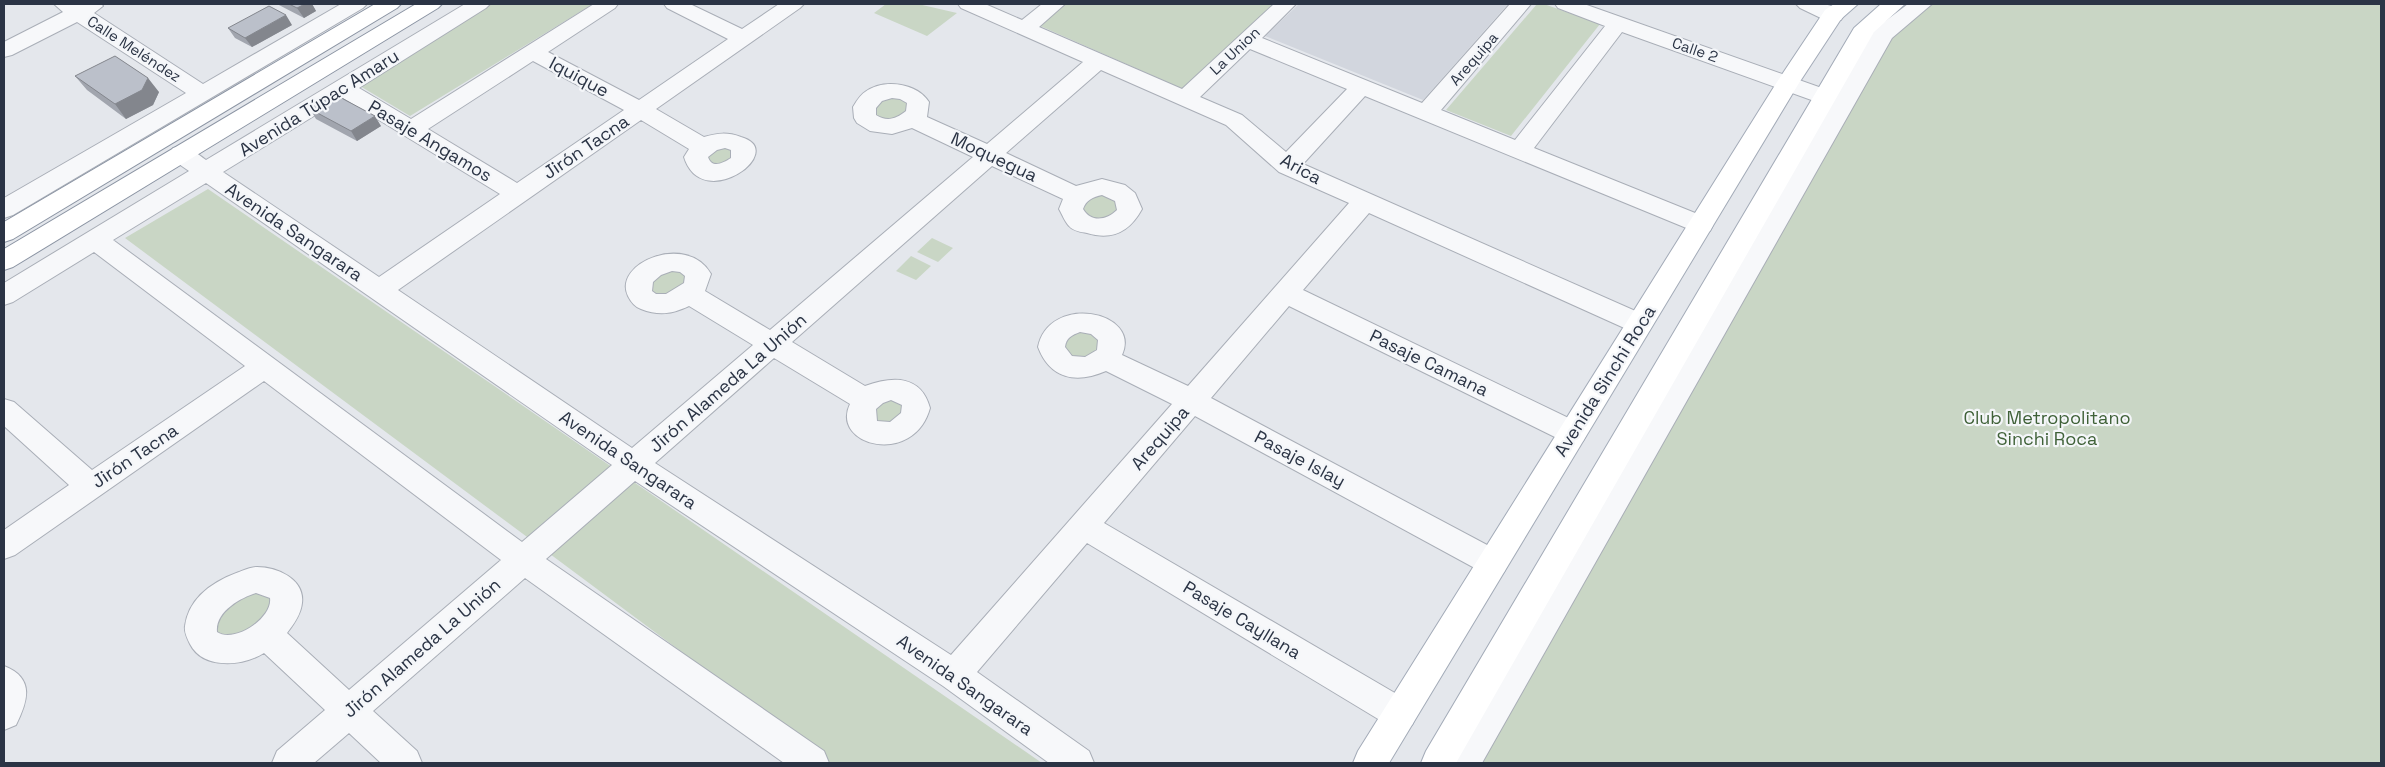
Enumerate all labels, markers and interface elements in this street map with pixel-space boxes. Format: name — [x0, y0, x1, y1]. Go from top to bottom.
street label: Calle Meléndez — [84, 11, 185, 86]
street label: La Union — [1206, 23, 1264, 79]
street label: Arequipa — [1445, 28, 1502, 89]
street label: Calle 2 — [1670, 33, 1721, 66]
street label: Avenida Túpac Amaru — [234, 44, 403, 161]
street label: Iquique — [545, 51, 613, 102]
street label: Pasaje Angamos — [364, 95, 496, 187]
street label: Jirón Tacna — [538, 109, 633, 184]
street label: Moquegua — [947, 126, 1041, 187]
street label: Arica — [1277, 148, 1326, 189]
street label: Avenida Sangarara — [221, 177, 367, 286]
street label: Avenida Sinchi Roca — [1549, 301, 1660, 461]
street label: Jirón Alameda La Unión — [644, 308, 811, 457]
street label: Pasaje Camana — [1366, 324, 1492, 401]
street label: Arequipa — [1126, 401, 1194, 474]
street label: Avenida Sangarara — [555, 405, 701, 514]
park label: Club Metropolitano Sinchi Roca — [1963, 406, 2131, 450]
street label: Jirón Tacna — [87, 418, 182, 493]
street label: Pasaje Islay — [1251, 425, 1350, 492]
street label: Jirón Alameda La Unión — [338, 573, 505, 722]
street label: Pasaje Cayllana — [1179, 575, 1305, 664]
street label: Avenida Sangarara — [893, 629, 1038, 740]

